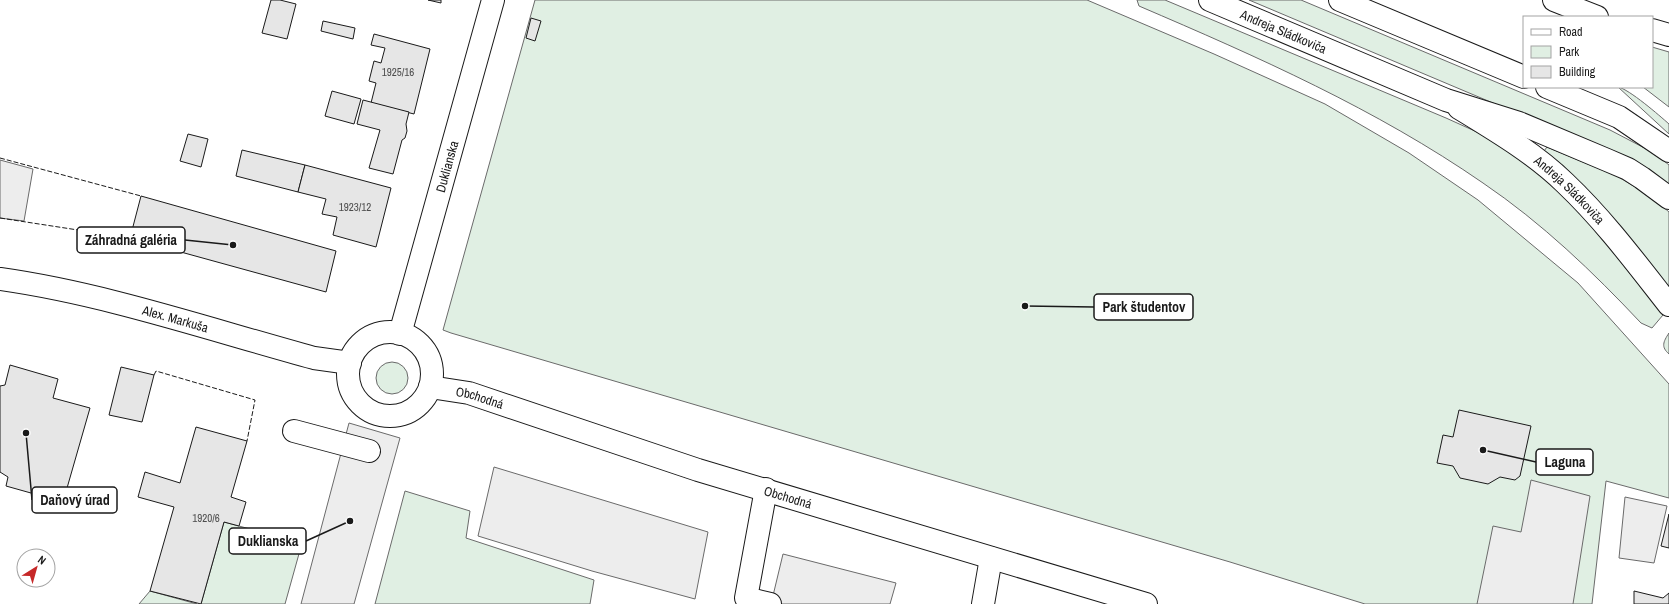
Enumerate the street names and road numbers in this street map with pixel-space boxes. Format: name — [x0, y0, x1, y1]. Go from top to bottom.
street label: Andreja Sládkoviča — [1237, 6, 1329, 57]
street label: Duklianska — [432, 139, 462, 194]
street label: Andreja Sládkoviča — [1530, 151, 1608, 228]
street label: Alex. Markuša — [140, 301, 210, 336]
street label: Obchodná — [455, 383, 506, 413]
street label: Obchodná — [762, 482, 814, 513]

